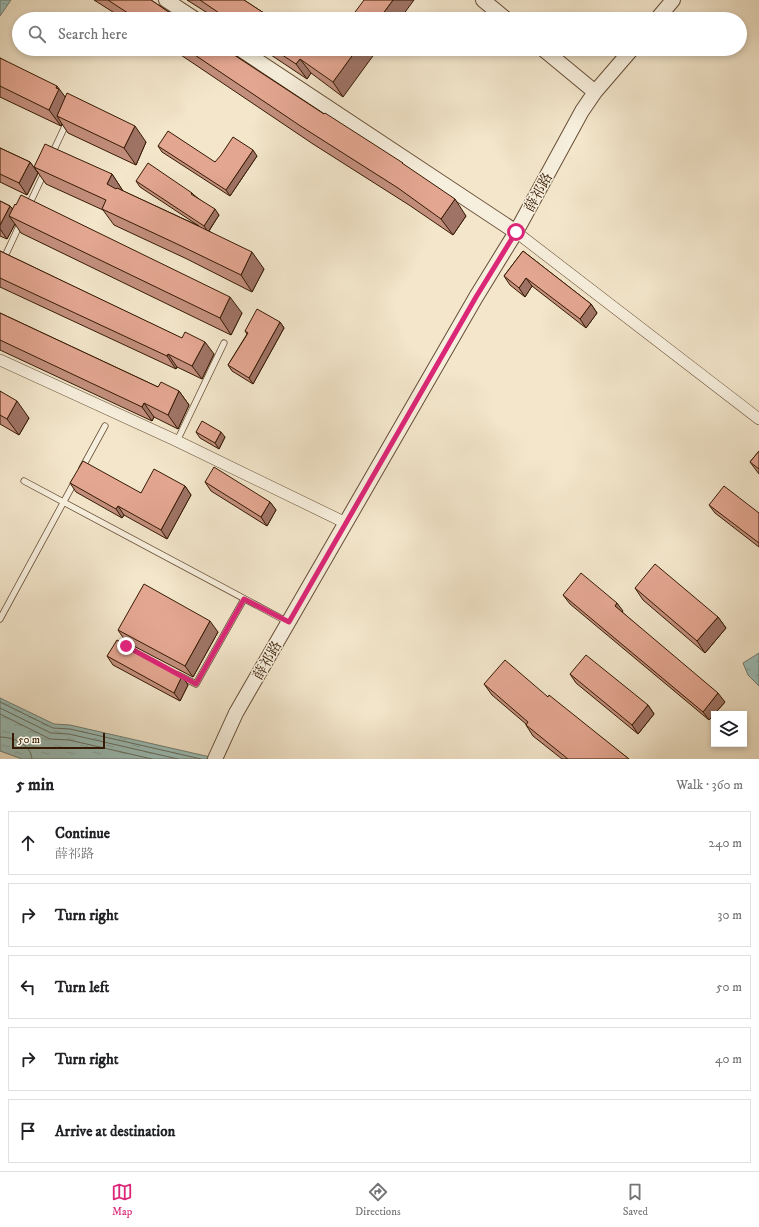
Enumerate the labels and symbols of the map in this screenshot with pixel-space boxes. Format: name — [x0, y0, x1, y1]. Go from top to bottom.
street label: 薛祁路 — [521, 170, 557, 215]
route start — [507, 223, 525, 241]
route end — [117, 637, 135, 655]
street label: 薛祁路 — [250, 638, 286, 683]
scale bar — [12, 731, 105, 750]

